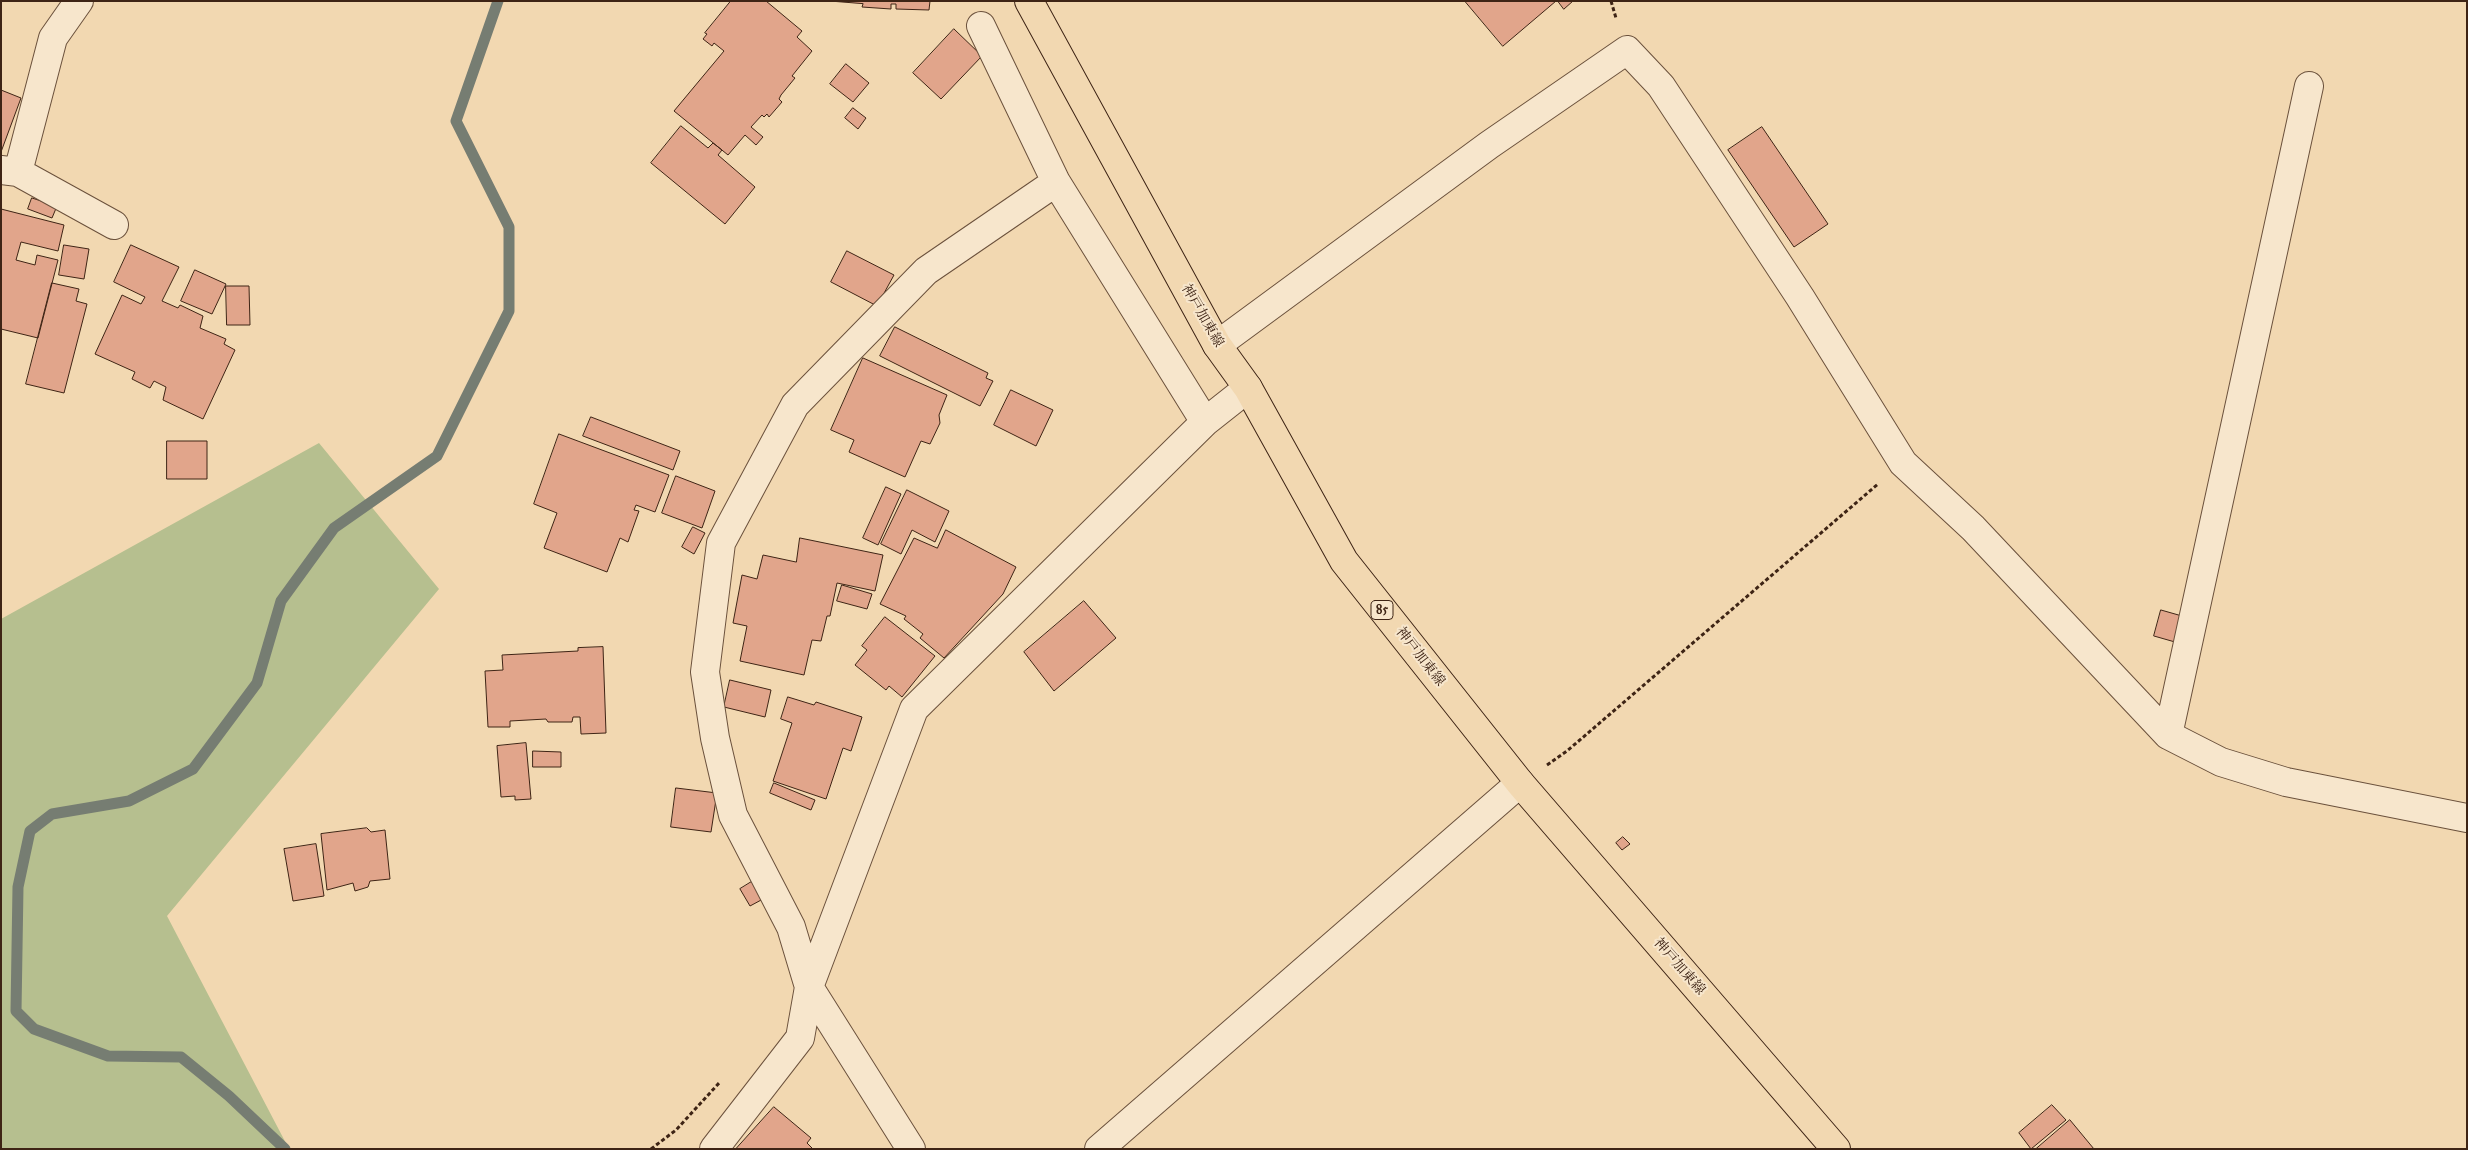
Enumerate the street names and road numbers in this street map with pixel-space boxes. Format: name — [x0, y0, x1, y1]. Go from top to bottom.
street label: 神戸加東線 — [1177, 281, 1227, 351]
road number: 85 — [1371, 600, 1393, 620]
street label: 神戸加東線 — [1392, 624, 1448, 690]
street label: 神戸加東線 — [1650, 935, 1708, 999]

